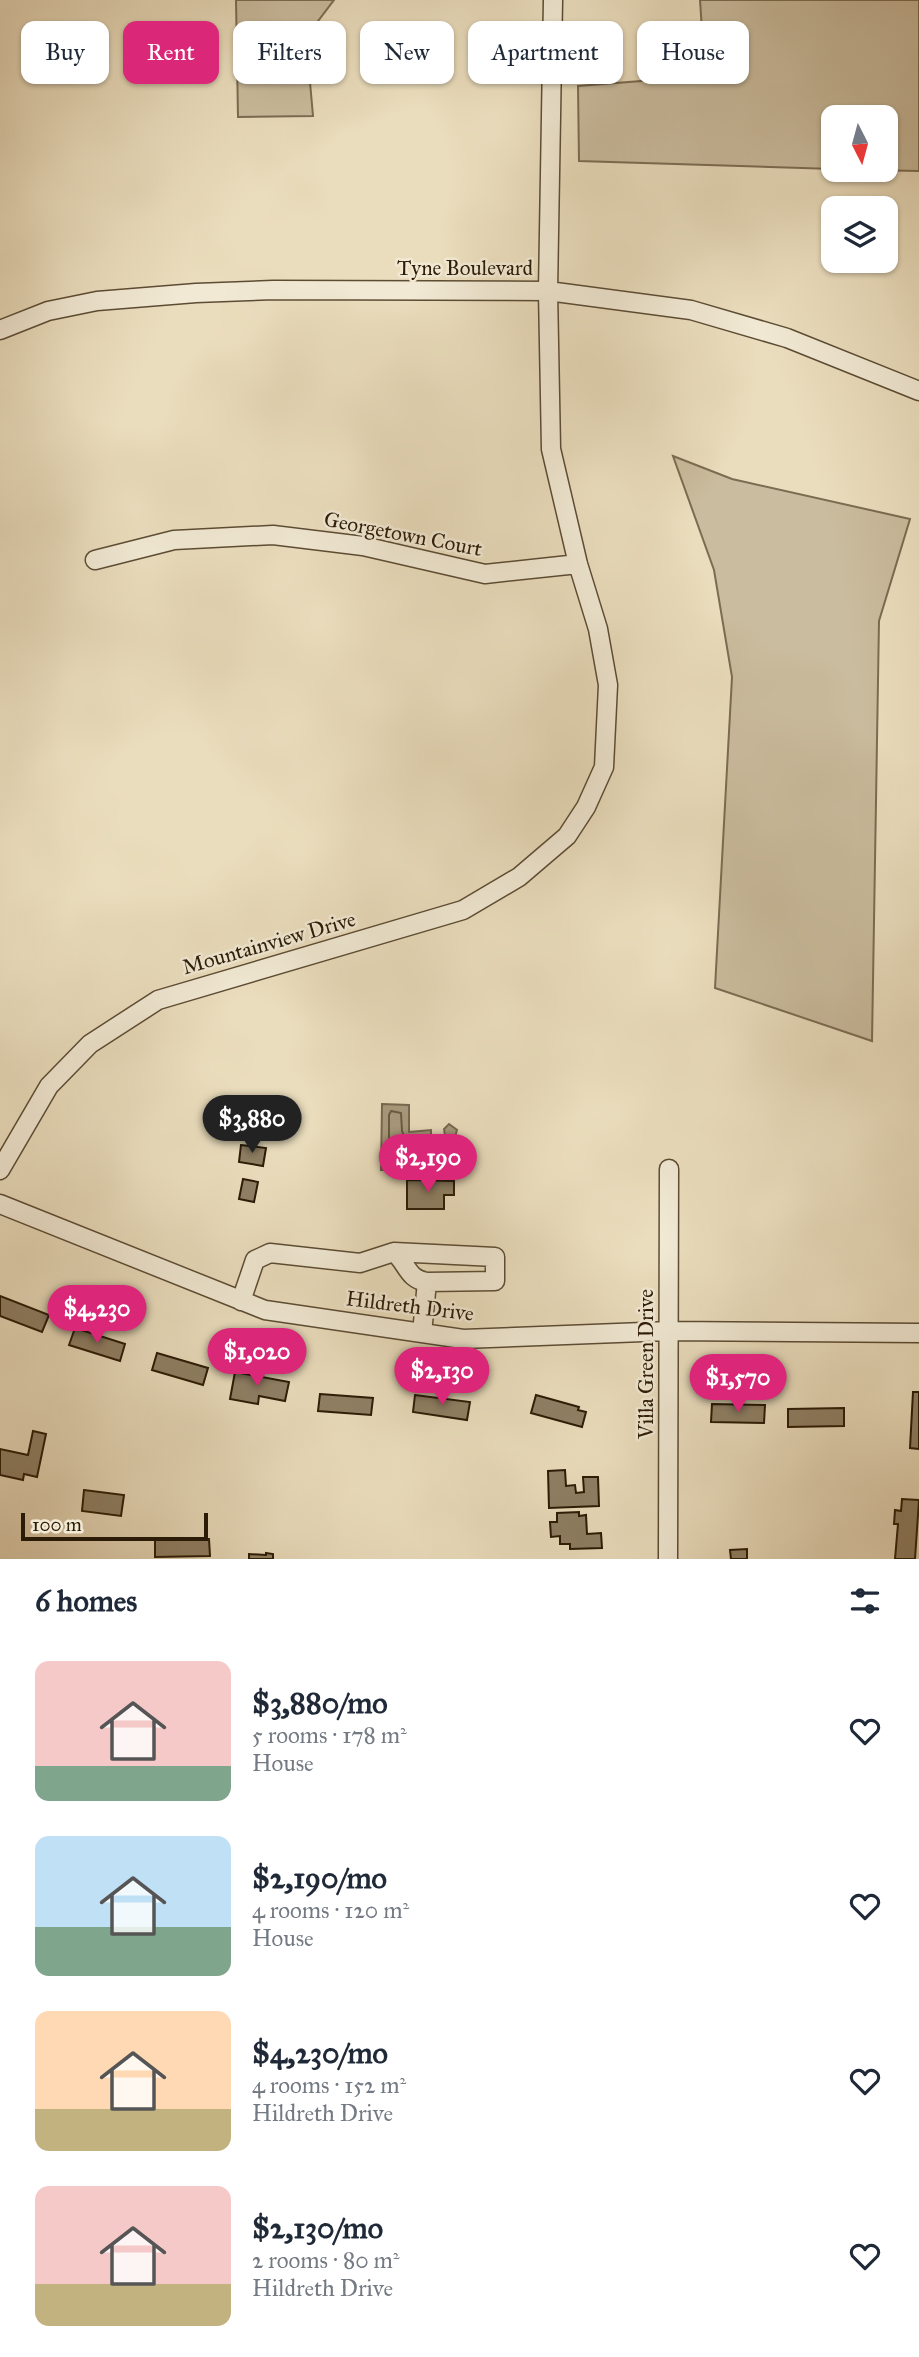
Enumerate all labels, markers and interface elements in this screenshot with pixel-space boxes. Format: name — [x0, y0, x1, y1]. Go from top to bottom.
chip: Buy — [21, 21, 109, 84]
chip: Rent — [123, 21, 219, 84]
chip: Filters — [233, 21, 346, 84]
chip: New — [360, 21, 454, 84]
chip: Apartment — [468, 21, 623, 84]
chip: House — [637, 21, 749, 84]
north arrow — [821, 105, 898, 182]
map controls — [821, 105, 898, 273]
button: layers — [821, 196, 898, 273]
street label: Tyne Boulevard — [397, 255, 534, 281]
street label: Georgetown Court — [322, 506, 485, 562]
street label: Mountainview Drive — [179, 906, 359, 980]
pin: $3,880 — [195, 1096, 309, 1155]
text: $3,880 — [219, 1104, 285, 1132]
pin: $2,190 — [371, 1134, 485, 1194]
text: $2,190 — [395, 1143, 461, 1171]
street label: Hildreth Drive — [345, 1285, 476, 1327]
pin: $4,230 — [40, 1286, 154, 1345]
street label: Villa Green Drive — [633, 1289, 659, 1440]
text: $4,230 — [63, 1294, 131, 1322]
pin: $1,020 — [200, 1328, 314, 1388]
text: $1,020 — [224, 1337, 290, 1365]
pin: $2,130 — [385, 1348, 499, 1407]
pin: $1,570 — [681, 1354, 795, 1414]
text: $2,130 — [410, 1356, 474, 1384]
text: $1,570 — [706, 1363, 770, 1391]
scale bar — [21, 1510, 208, 1542]
text: 100 m — [32, 1513, 82, 1536]
icon: filters — [846, 1582, 884, 1620]
text: 6 homes — [35, 1583, 137, 1619]
text: $3,880/mo — [252, 1685, 388, 1721]
icon: home — [91, 1689, 175, 1773]
icon: heart — [846, 1712, 884, 1750]
text: 5 rooms · 178 m² — [252, 1721, 407, 1749]
text: House — [252, 1749, 314, 1777]
text: $2,190/mo — [252, 1860, 387, 1896]
icon: home — [91, 1864, 175, 1948]
icon: heart — [846, 1887, 884, 1925]
text: 4 rooms · 120 m² — [252, 1896, 409, 1924]
text: House — [252, 1924, 314, 1952]
text: $4,230/mo — [252, 2035, 388, 2071]
icon: home — [91, 2039, 175, 2123]
icon: heart — [846, 2062, 884, 2100]
text: 4 rooms · 152 m² — [252, 2071, 406, 2099]
text: Hildreth Drive — [252, 2099, 393, 2127]
text: $2,130/mo — [252, 2210, 383, 2246]
icon: home — [91, 2214, 175, 2298]
icon: heart — [846, 2237, 884, 2275]
text: 2 rooms · 80 m² — [252, 2246, 399, 2274]
text: Hildreth Drive — [252, 2274, 393, 2302]

